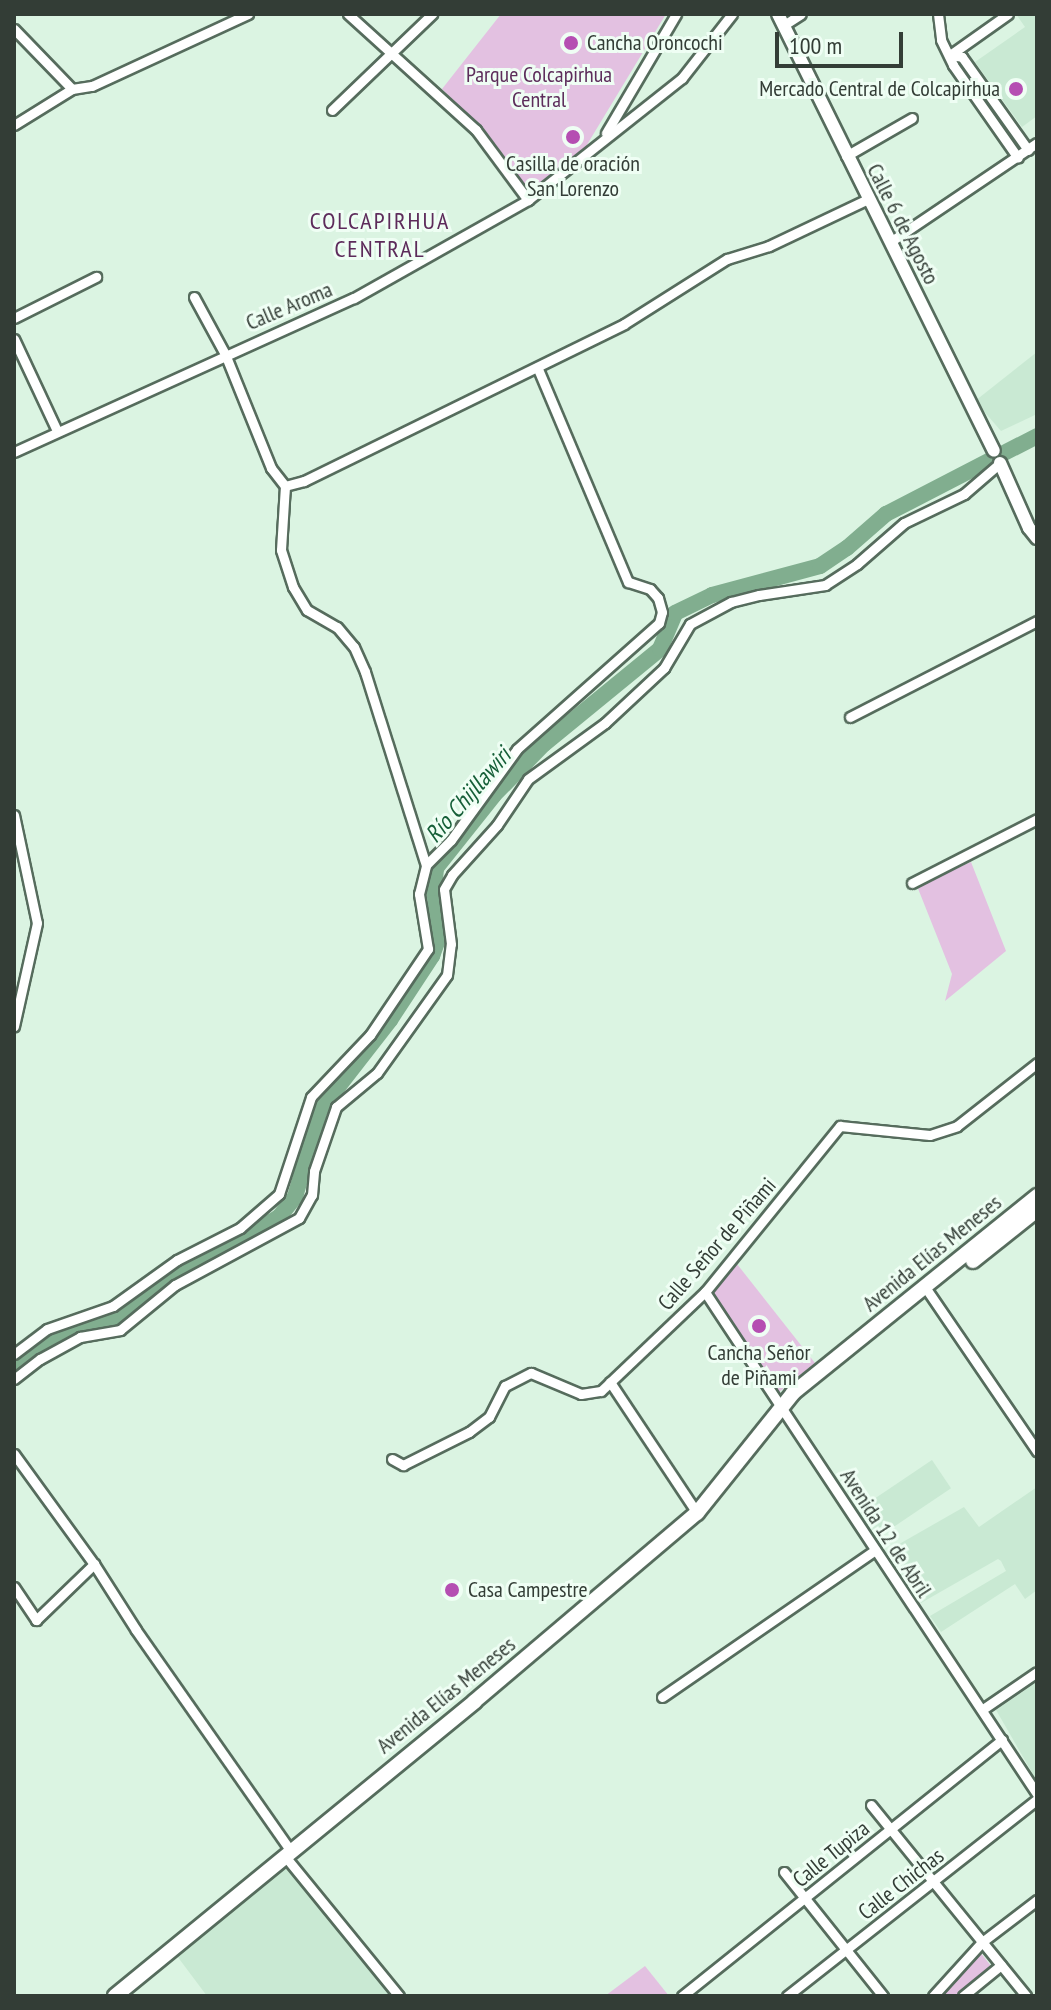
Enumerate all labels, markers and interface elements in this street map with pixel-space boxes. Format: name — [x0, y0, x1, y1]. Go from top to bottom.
scale bar — [779, 16, 907, 66]
place label: Cancha Oroncochi — [587, 30, 723, 56]
text: 100 m — [789, 30, 842, 61]
marker: Cancha Oroncochi — [562, 34, 580, 52]
park label: Parque Colcapirhua Central — [466, 61, 612, 112]
place label: Mercado Central de Colcapirhua — [759, 76, 1000, 102]
marker: Mercado Central de Colcapirhua — [1007, 80, 1025, 98]
marker: Casilla de oración San Lorenzo — [564, 128, 582, 146]
place label: Casilla de oración San Lorenzo — [506, 150, 640, 202]
street label: Calle 6 de Agosto — [861, 159, 945, 289]
district label: COLCAPIRHUA CENTRAL — [310, 207, 450, 263]
street label: Calle Aroma — [242, 276, 336, 336]
water label: Río Chijllawiri — [419, 742, 517, 848]
street label: Calle Señor de Piñami — [652, 1173, 782, 1315]
street label: Avenida Elías Meneses — [857, 1189, 1007, 1317]
marker: Cancha Señor de Piñami — [750, 1317, 768, 1335]
place label: Cancha Señor de Piñami — [708, 1339, 810, 1390]
street label: Avenida 12 de Abril — [835, 1464, 937, 1602]
place label: Casa Campestre — [468, 1577, 588, 1603]
marker: Casa Campestre — [443, 1581, 461, 1599]
street label: Avenida Elías Meneses — [371, 1631, 521, 1759]
street label: Calle Tupiza — [787, 1815, 875, 1893]
street label: Calle Chichas — [853, 1843, 949, 1925]

